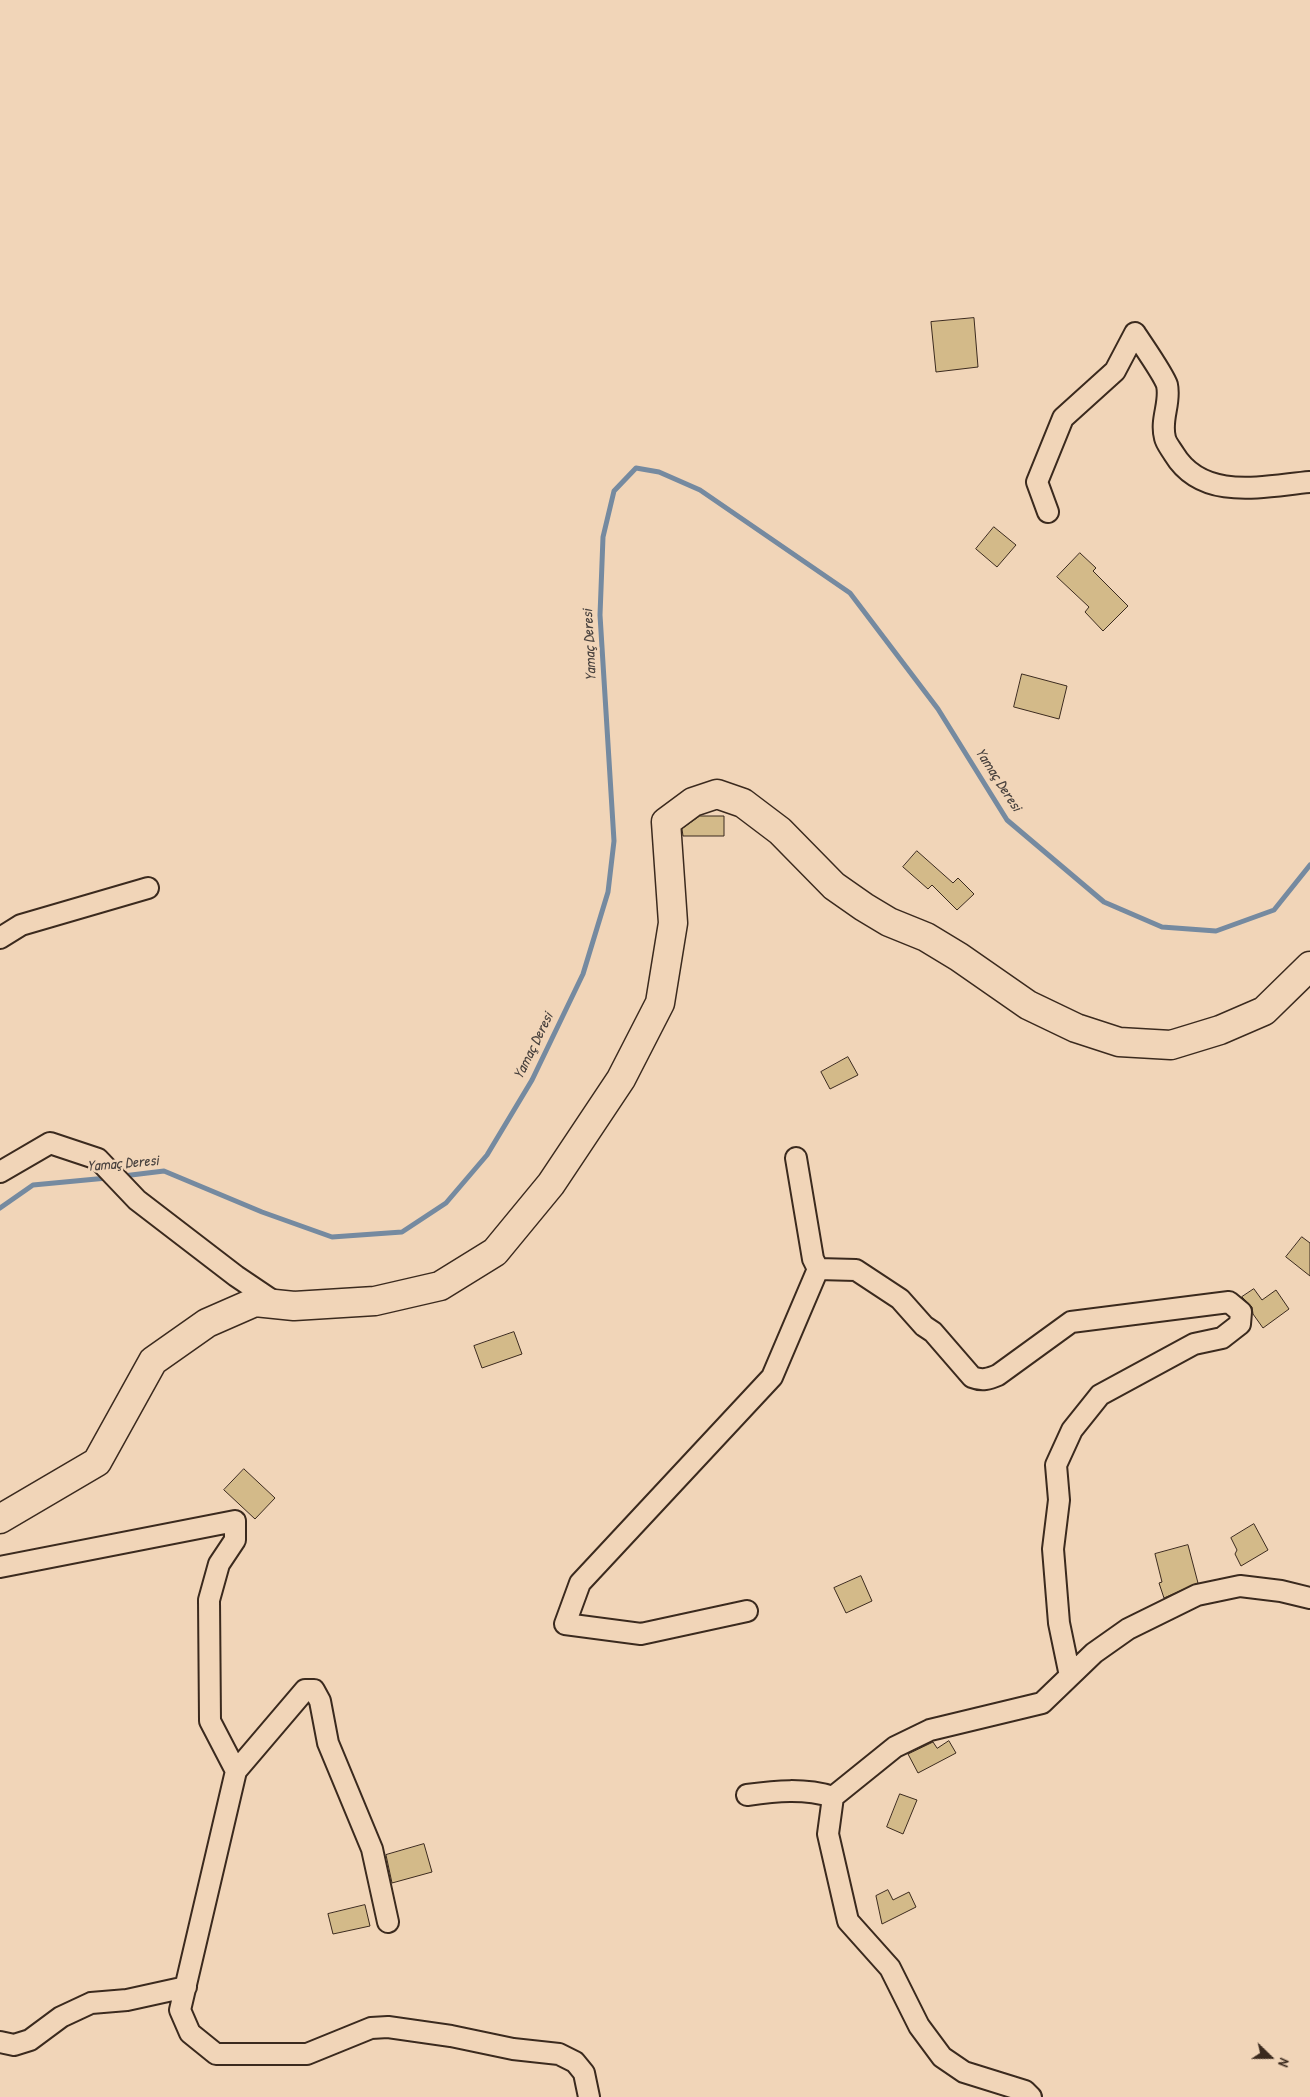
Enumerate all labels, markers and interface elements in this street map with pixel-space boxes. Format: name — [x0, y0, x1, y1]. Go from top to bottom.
water label: Yamaç Deresi — [579, 609, 601, 681]
water label: Yamaç Deresi — [971, 745, 1025, 815]
water label: Yamaç Deresi — [510, 1010, 558, 1082]
water label: Yamaç Deresi — [86, 1152, 160, 1176]
north arrow — [1245, 2032, 1295, 2082]
text: N — [1274, 2056, 1295, 2070]

